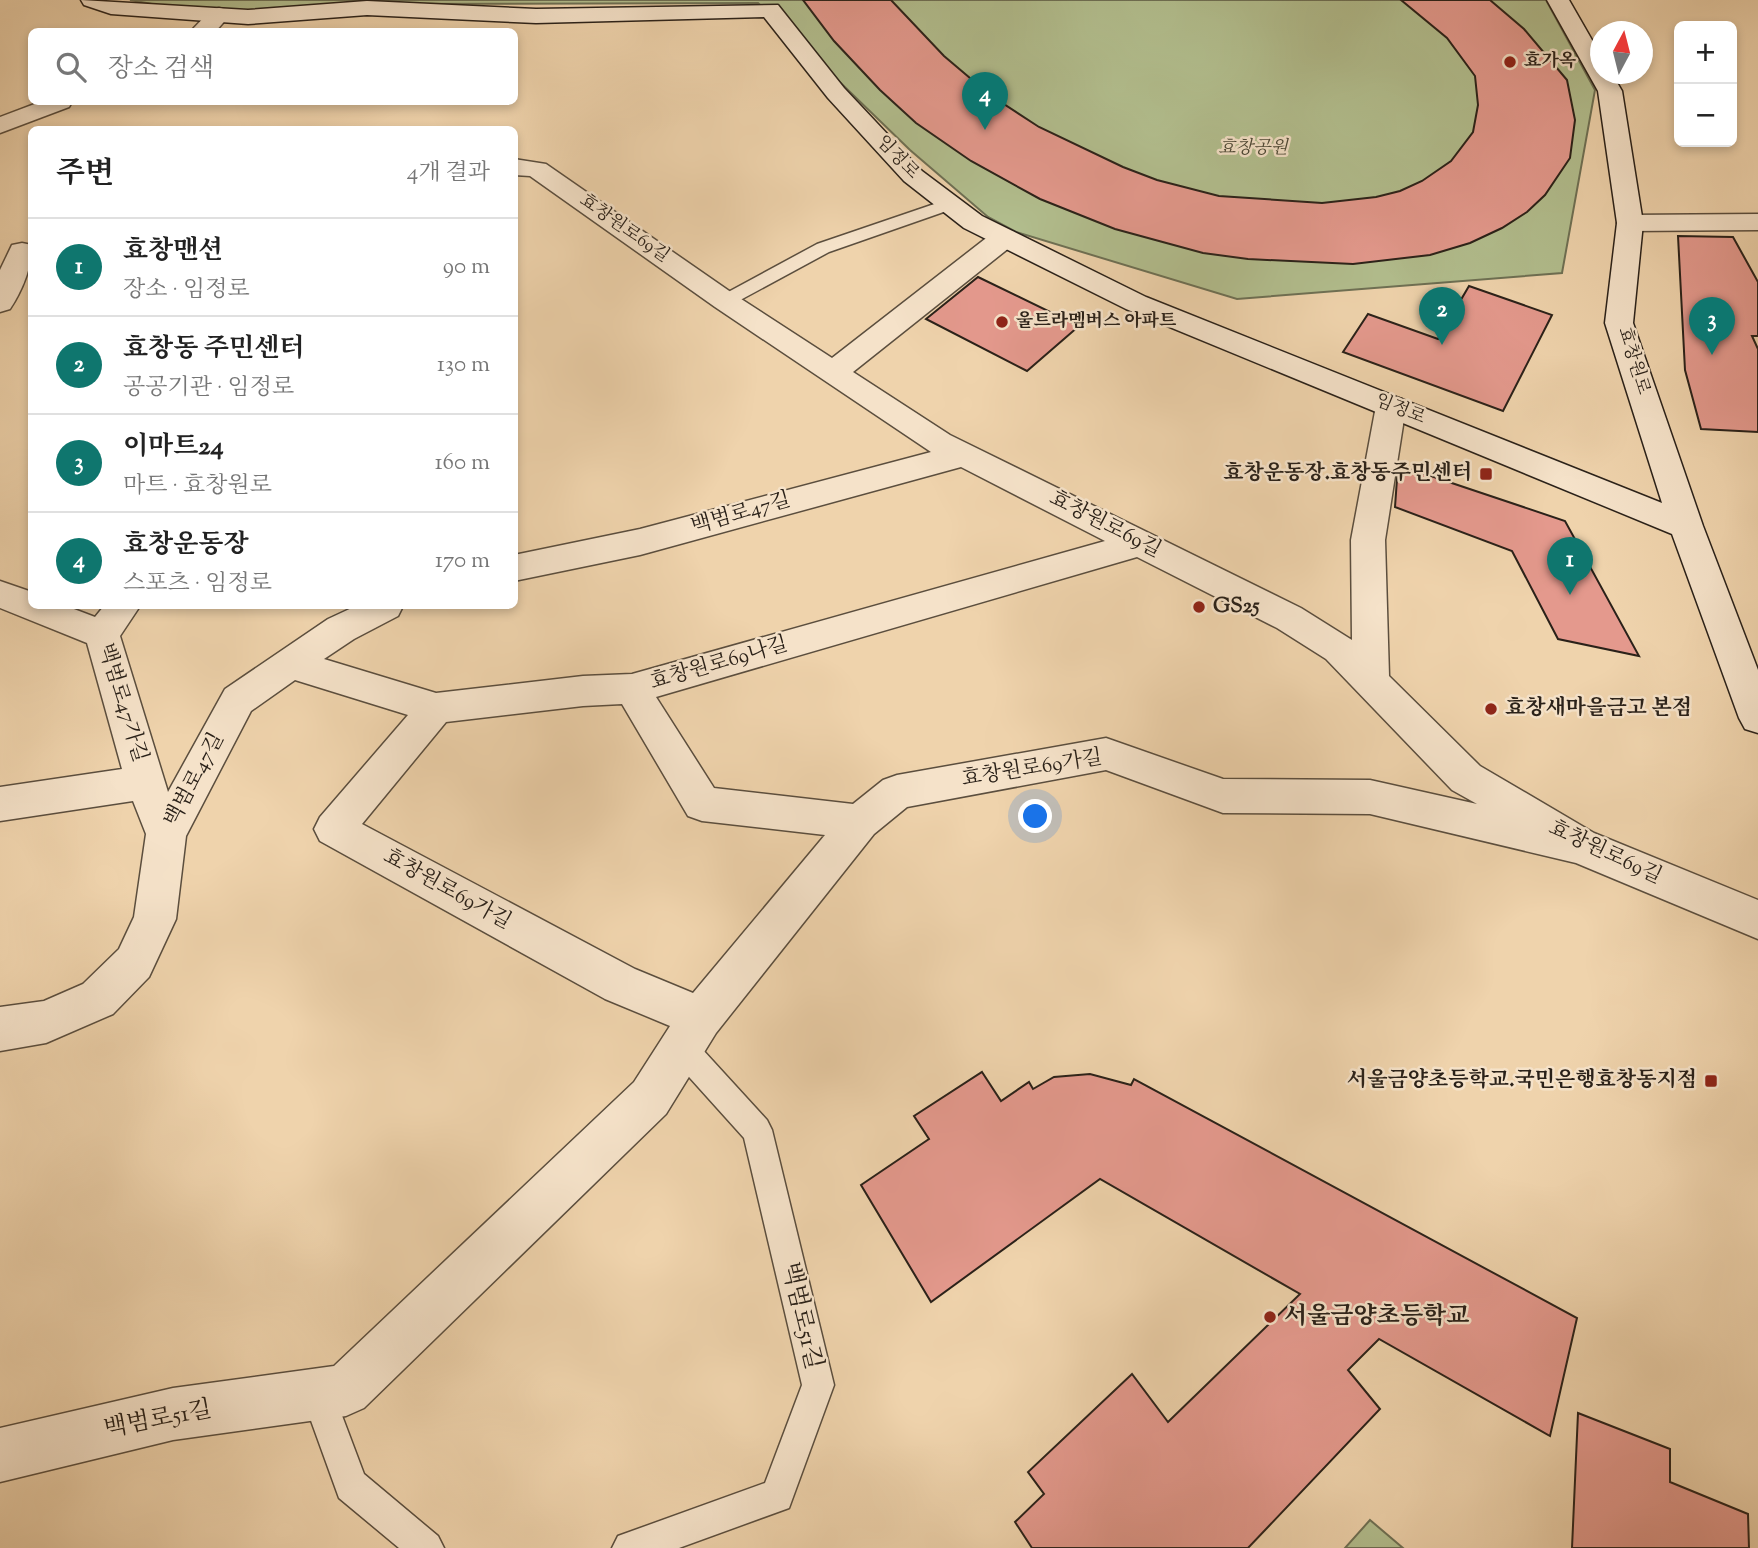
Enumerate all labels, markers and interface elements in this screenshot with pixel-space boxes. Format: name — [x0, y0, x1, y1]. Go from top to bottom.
north arrow — [1590, 21, 1653, 84]
map controls — [1674, 21, 1737, 147]
button: + — [1674, 21, 1737, 84]
search box — [28, 28, 518, 105]
icon: search — [52, 48, 90, 86]
place label: 효가옥 — [1524, 49, 1577, 75]
text: 장소 검색 — [108, 51, 214, 88]
marker: 효가옥 — [1502, 54, 1518, 70]
pin: 4 — [962, 72, 1008, 130]
button: − — [1674, 84, 1737, 147]
street label: 임정로 — [870, 130, 924, 186]
park label: 효창공원 — [1218, 136, 1289, 162]
text: 주변 — [56, 153, 114, 196]
text: 4개 결과 — [407, 157, 490, 190]
street label: 효창원로69길 — [574, 188, 674, 270]
text: 효창맨션 — [123, 233, 223, 270]
text: 1 — [75, 251, 83, 284]
text: 90 m — [443, 251, 490, 284]
text: 장소 · 임정로 — [123, 274, 250, 307]
pin: 2 — [1419, 287, 1465, 345]
pin: 3 — [1689, 297, 1735, 355]
place label: 울트라멤버스 아파트 — [1016, 309, 1177, 335]
marker: 울트라멤버스 아파트 — [994, 314, 1010, 330]
street label: 효창원로 — [1610, 324, 1656, 398]
text: 효창동 주민센터 — [123, 331, 304, 368]
text: 2 — [74, 349, 84, 382]
text: 130 m — [437, 349, 490, 382]
text: 공공기관 · 임정로 — [123, 372, 294, 405]
street label: 임정로 — [1371, 388, 1429, 432]
text: 이마트24 — [123, 429, 224, 466]
text: 3 — [74, 447, 84, 480]
text: 160 m — [435, 447, 490, 480]
place label: 효창운동장.효창동주민센터 — [1223, 459, 1472, 489]
marker: 효창운동장.효창동주민센터 — [1478, 466, 1494, 482]
text: 마트 · 효창원로 — [123, 470, 272, 503]
street label: 효창원로69길 — [1044, 484, 1166, 566]
street label: 백범로47길 — [688, 485, 794, 543]
text: 효창운동장 — [123, 527, 249, 564]
pin: 1 — [1547, 537, 1593, 595]
text: 4 — [73, 545, 85, 578]
text: 170 m — [435, 545, 490, 578]
text: 스포츠 · 임정로 — [123, 568, 272, 601]
place label: GS25 — [1213, 592, 1260, 622]
marker: GS25 — [1191, 599, 1207, 615]
street label: 효창원로69나길 — [646, 630, 792, 698]
street label: 백범로47가길 — [90, 640, 154, 766]
place label: 효창새마을금고 본점 — [1505, 694, 1692, 724]
marker: 효창새마을금고 본점 — [1483, 701, 1499, 717]
street label: 백범로47길 — [158, 728, 232, 832]
street label: 효창원로69가길 — [959, 743, 1105, 795]
your location — [1018, 799, 1052, 833]
street label: 효창원로69길 — [1543, 814, 1667, 892]
street label: 효창원로69가길 — [377, 842, 517, 938]
place label: 서울금양초등학교.국민은행효창동지점 — [1347, 1066, 1697, 1096]
marker: 서울금양초등학교.국민은행효창동지점 — [1703, 1073, 1719, 1089]
street label: 백범로51길 — [772, 1259, 830, 1373]
place label: 서울금양초등학교 — [1284, 1300, 1469, 1334]
marker: 서울금양초등학교 — [1262, 1309, 1278, 1325]
street label: 백범로51길 — [101, 1393, 215, 1447]

